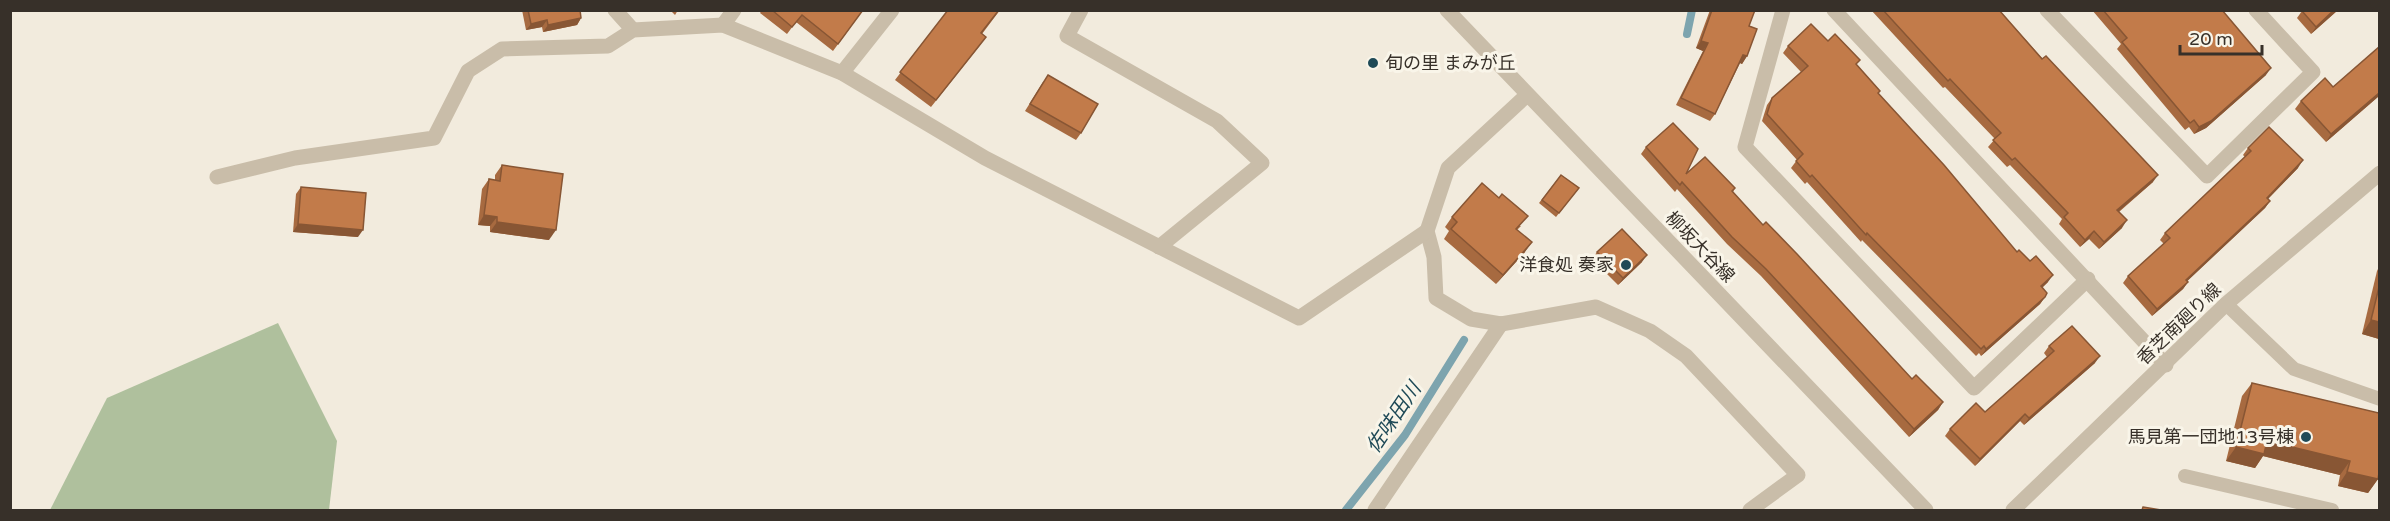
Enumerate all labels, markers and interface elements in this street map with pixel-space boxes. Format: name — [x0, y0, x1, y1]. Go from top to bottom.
scale bar — [2180, 18, 2262, 56]
text: 20 m — [2189, 28, 2233, 50]
place label: 旬の里 まみが丘 — [1385, 52, 1516, 74]
marker: 旬の里 まみが丘 — [1366, 56, 1380, 70]
street label: 柳坂大谷線 — [1661, 207, 1739, 287]
place label: 洋食処 奏家 — [1519, 254, 1614, 276]
marker: 洋食処 奏家 — [1619, 258, 1633, 272]
street label: 香芝南廻り線 — [2133, 279, 2225, 369]
water label: 佐味田川 — [1362, 376, 1427, 458]
place label: 馬見第一団地13号棟 — [2127, 426, 2294, 448]
marker: 馬見第一団地13号棟 — [2299, 430, 2313, 444]

